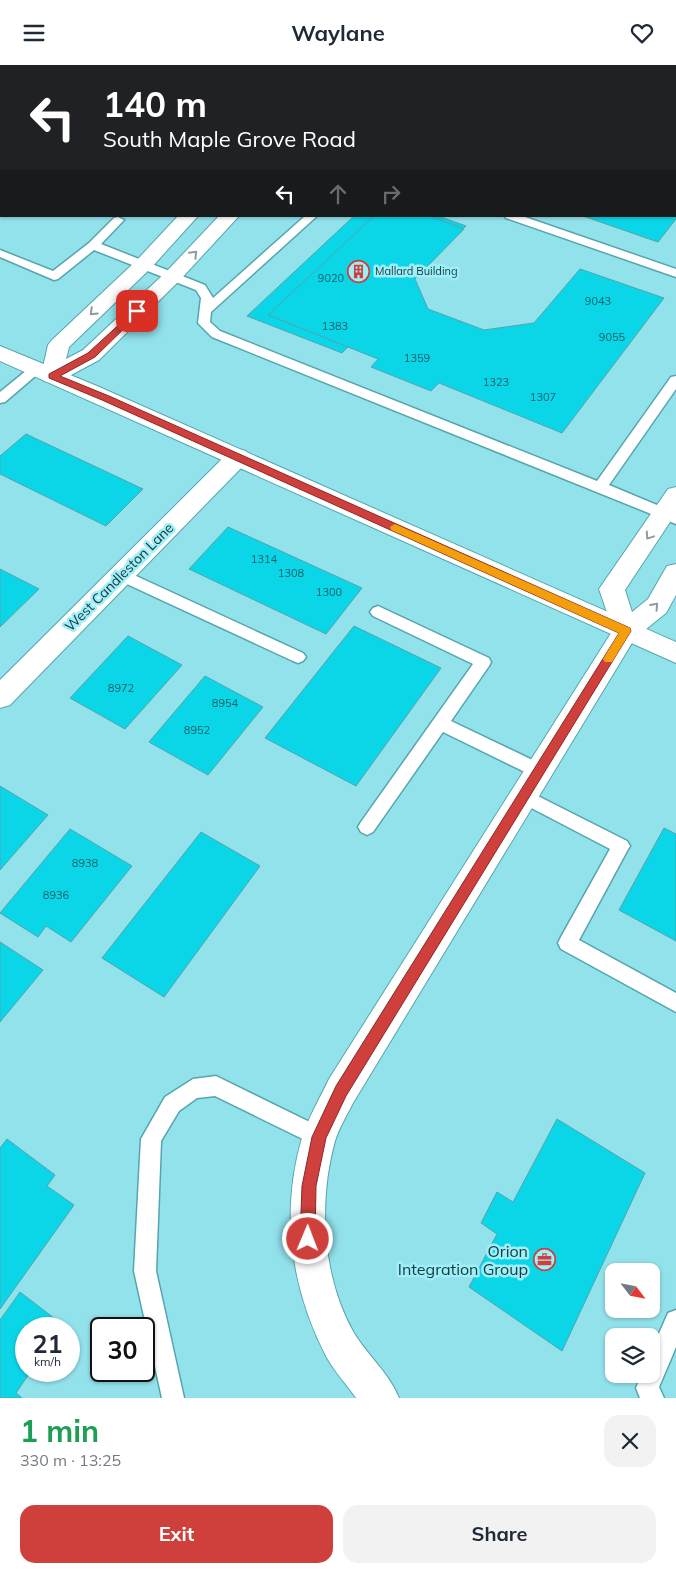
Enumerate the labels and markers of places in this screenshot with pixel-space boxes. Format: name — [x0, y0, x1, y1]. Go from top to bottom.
building icon: Mallard Building — [347, 259, 371, 283]
place label: Mallard Building — [375, 264, 458, 278]
pin — [116, 290, 158, 332]
place label: Orion Integration Group — [398, 1241, 528, 1279]
office icon: Orion Integration Group — [532, 1248, 556, 1272]

